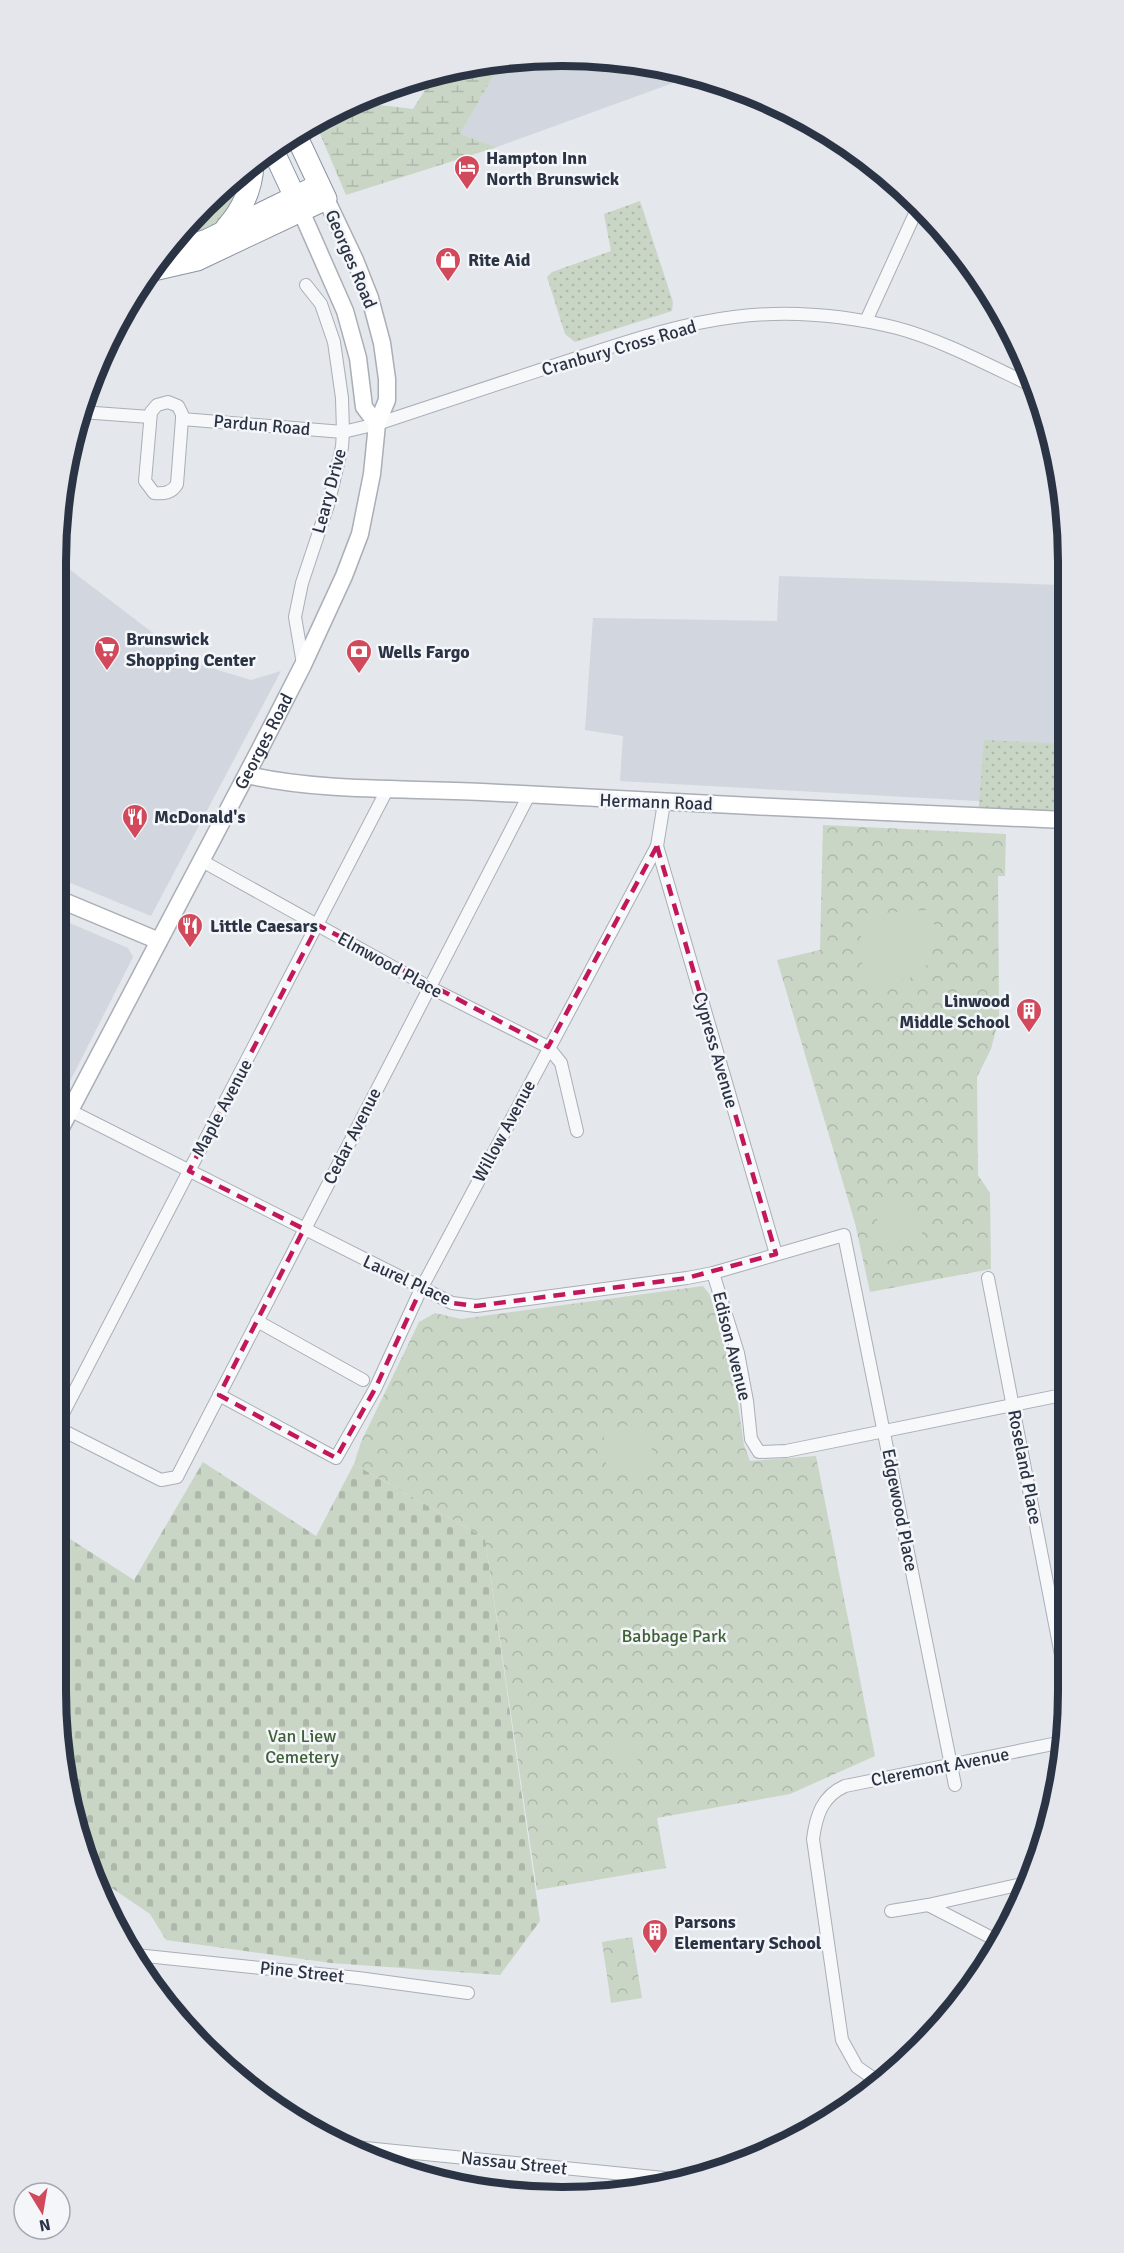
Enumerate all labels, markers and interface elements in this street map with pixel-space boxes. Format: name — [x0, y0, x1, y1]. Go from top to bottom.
place label: Hampton Inn North Brunswick — [486, 147, 620, 190]
hotel icon: Hampton Inn North Brunswick — [452, 153, 482, 191]
street label: Georges Road — [320, 206, 382, 312]
shop icon: Rite Aid — [433, 245, 463, 283]
place label: Rite Aid — [468, 249, 531, 271]
street label: Cranbury Cross Road — [539, 315, 699, 381]
street label: Pardun Road — [213, 410, 311, 440]
street label: Leary Drive — [307, 446, 351, 536]
place label: Brunswick Shopping Center — [126, 628, 257, 671]
supermarket icon: Brunswick Shopping Center — [92, 634, 122, 672]
bank icon: Wells Fargo — [344, 637, 374, 675]
place label: Wells Fargo — [378, 641, 470, 663]
street label: Georges Road — [230, 689, 298, 793]
street label: Hermann Road — [599, 789, 713, 815]
restaurant icon: McDonald's — [120, 802, 150, 840]
place label: McDonald's — [154, 806, 245, 828]
restaurant icon: Little Caesars — [175, 911, 205, 949]
place label: Little Caesars — [210, 915, 318, 937]
street label: Elmwood Place — [334, 927, 446, 1003]
street label: Cypress Avenue — [689, 989, 743, 1111]
place label: Linwood Middle School — [899, 990, 1010, 1033]
building icon: Linwood Middle School — [1014, 996, 1044, 1034]
street label: Maple Avenue — [187, 1055, 257, 1161]
street label: Willow Avenue — [468, 1076, 540, 1186]
street label: Cedar Avenue — [318, 1084, 386, 1188]
street label: Laurel Place — [359, 1250, 455, 1310]
street label: Edison Avenue — [708, 1289, 756, 1403]
street label: Roseland Place — [1003, 1408, 1047, 1526]
street label: Edgewood Place — [877, 1447, 923, 1573]
park label: Babbage Park — [621, 1625, 727, 1647]
park label: Van Liew Cemetery — [265, 1725, 339, 1768]
street label: Cleremont Avenue — [869, 1743, 1011, 1791]
place label: Parsons Elementary School — [674, 1911, 822, 1954]
building icon: Parsons Elementary School — [640, 1917, 670, 1955]
street label: Pine Street — [259, 1957, 345, 1987]
street label: Nassau Street — [460, 2146, 568, 2180]
north arrow — [12, 2181, 72, 2241]
text: N — [37, 2214, 52, 2236]

